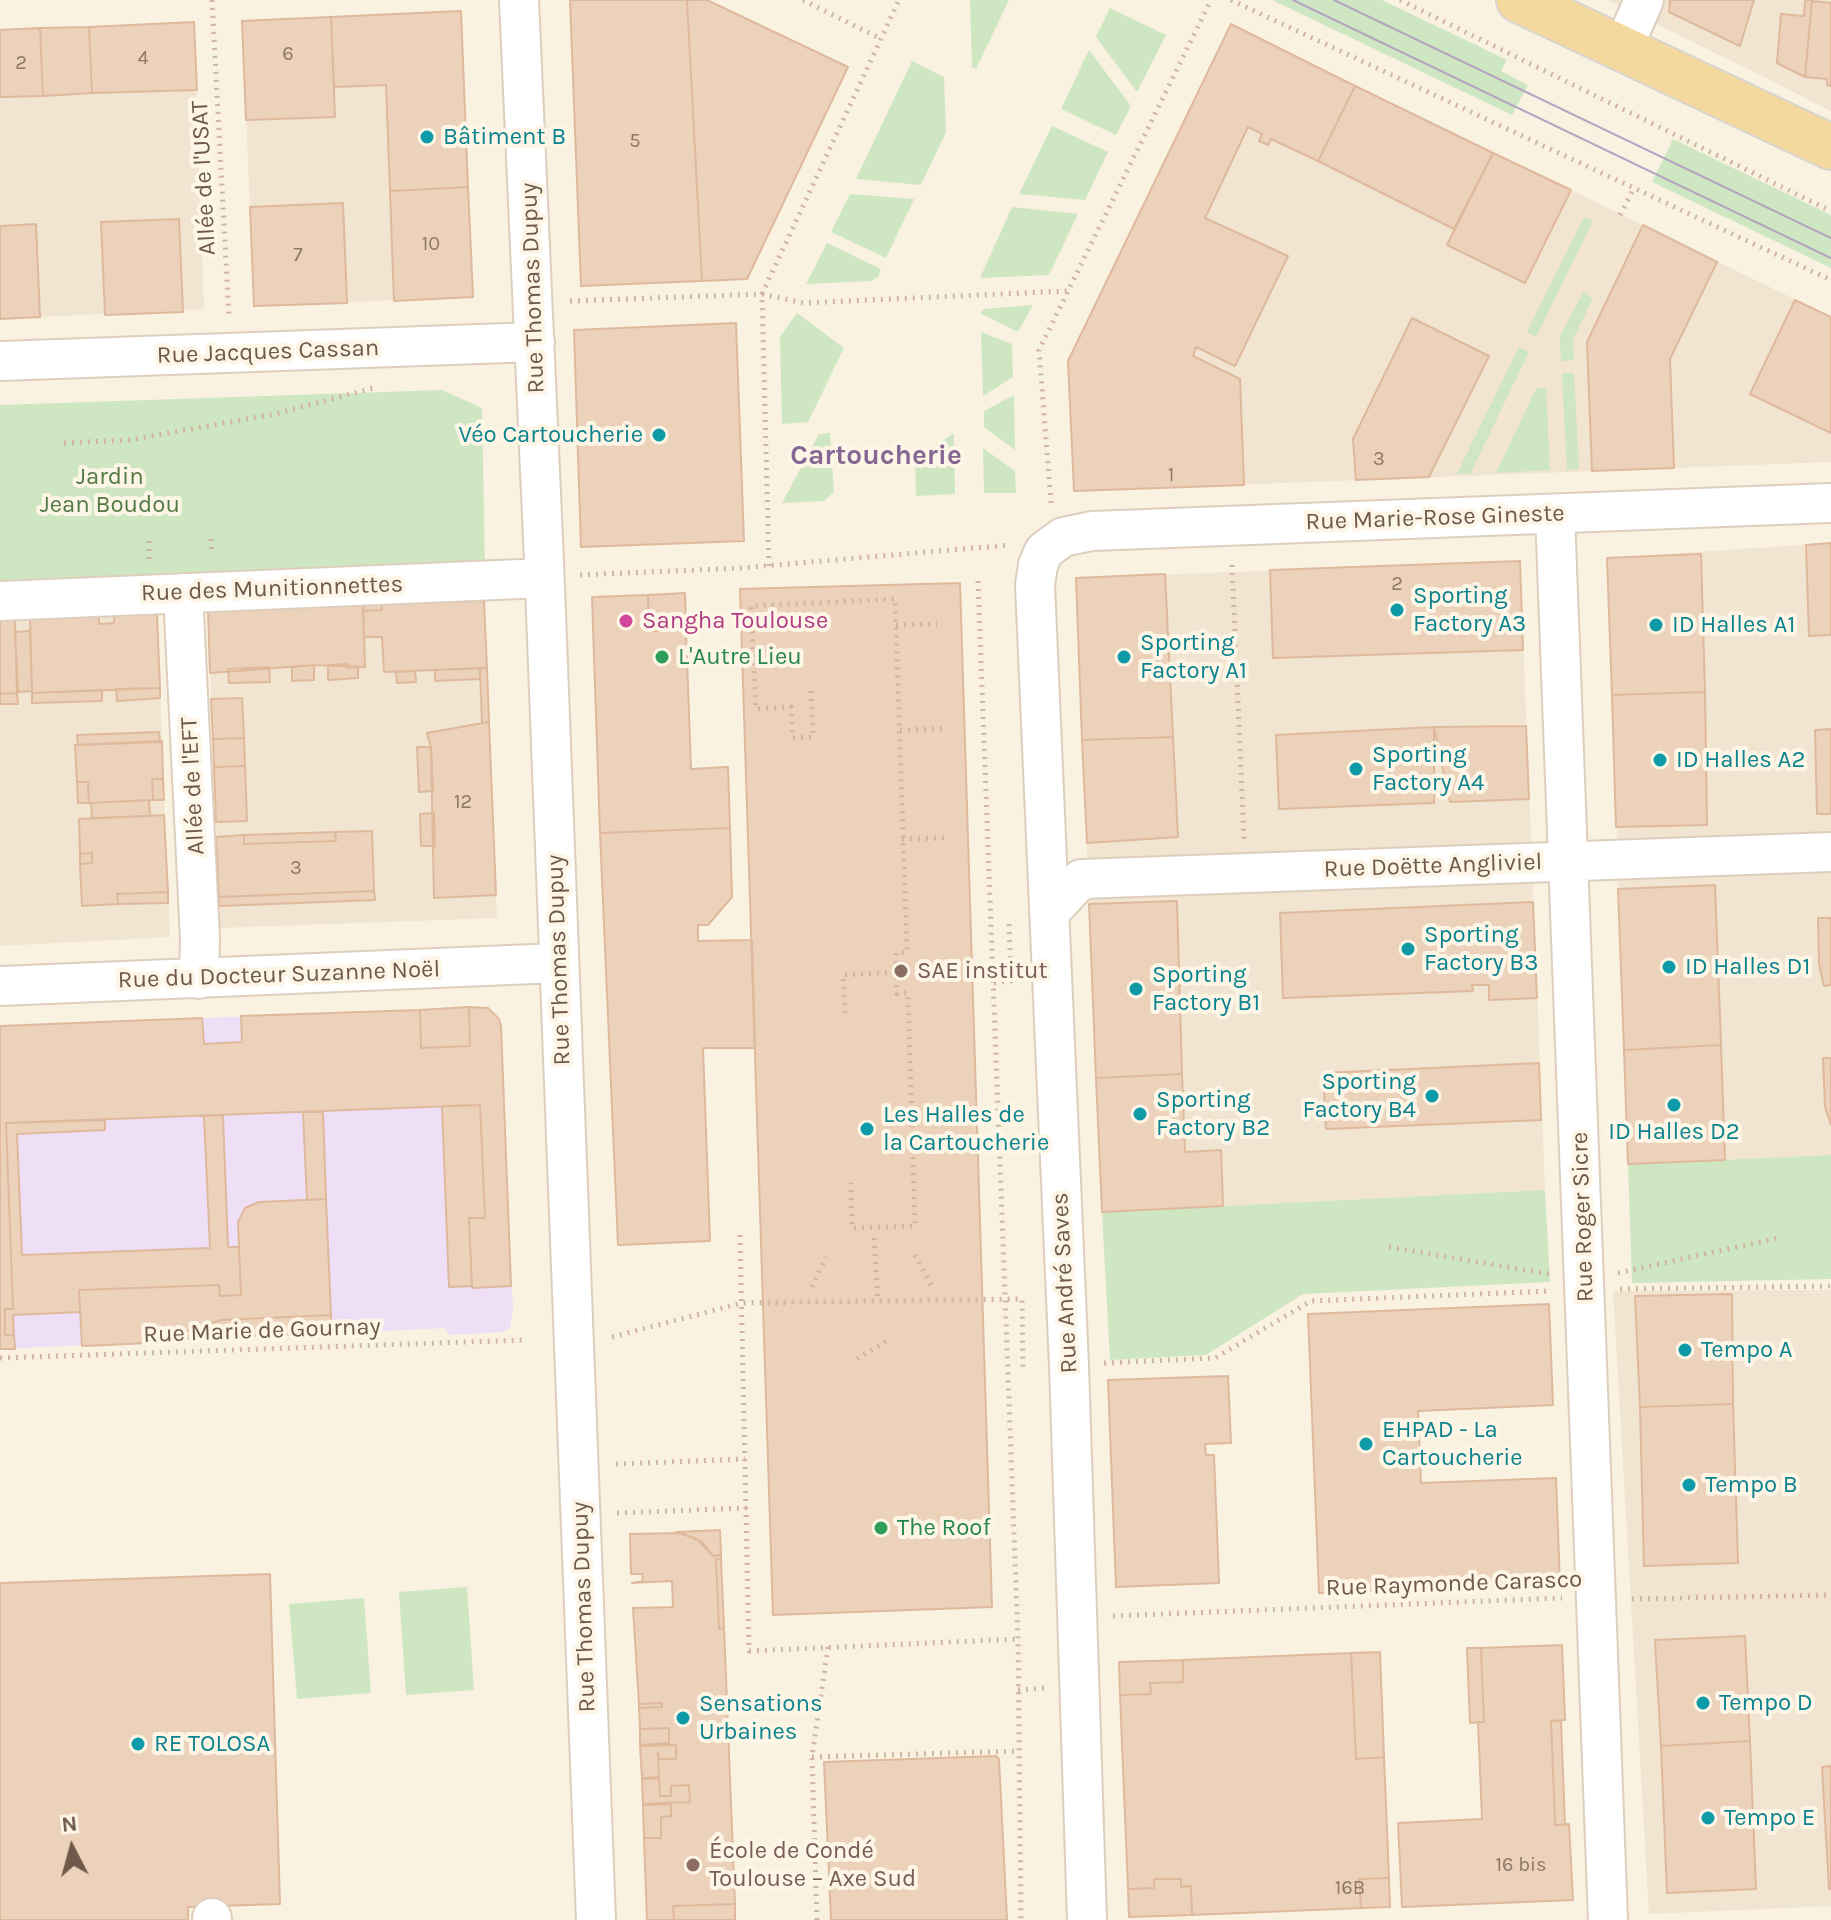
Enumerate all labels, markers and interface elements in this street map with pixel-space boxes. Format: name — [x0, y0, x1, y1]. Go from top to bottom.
house number: 6 — [282, 42, 294, 66]
house number: 4 — [137, 46, 149, 70]
house number: 2 — [15, 51, 27, 75]
street label: Allée de l'USAT — [186, 100, 222, 256]
place label: Bâtiment B — [443, 123, 566, 151]
marker: Bâtiment B — [418, 128, 436, 146]
house number: 5 — [629, 129, 641, 153]
street label: Rue Thomas Dupuy — [515, 182, 551, 394]
house number: 10 — [422, 232, 440, 256]
house number: 7 — [293, 243, 303, 267]
street label: Rue Jacques Cassan — [156, 334, 380, 370]
place label: Véo Cartoucherie — [459, 421, 643, 449]
marker: Véo Cartoucherie — [650, 426, 668, 444]
district label: Cartoucherie — [790, 439, 962, 473]
house number: 3 — [1373, 447, 1385, 471]
park label: Jardin Jean Boudou — [40, 463, 180, 519]
house number: 1 — [1168, 463, 1174, 487]
street label: Rue Marie-Rose Gineste — [1305, 499, 1565, 537]
street label: Rue des Munitionnettes — [140, 570, 404, 608]
house number: 2 — [1391, 572, 1403, 596]
place label: Sporting Factory A3 — [1413, 582, 1526, 638]
marker: Sporting Factory A3 — [1388, 601, 1406, 619]
place label: Sangha Toulouse — [642, 607, 828, 635]
place label: ID Halles A1 — [1672, 611, 1795, 639]
marker: Sangha Toulouse — [617, 612, 635, 630]
marker: ID Halles A1 — [1647, 616, 1665, 634]
place label: Sporting Factory A1 — [1140, 629, 1247, 685]
place label: L'Autre Lieu — [678, 643, 802, 671]
marker: L'Autre Lieu — [653, 648, 671, 666]
marker: Sporting Factory A1 — [1115, 648, 1133, 666]
street label: Allée de l'EFT — [175, 716, 211, 856]
place label: Sporting Factory A4 — [1372, 741, 1484, 797]
place label: ID Halles A2 — [1676, 746, 1805, 774]
marker: ID Halles A2 — [1651, 751, 1669, 769]
marker: Sporting Factory A4 — [1347, 760, 1365, 778]
house number: 12 — [454, 790, 472, 814]
street label: Rue Doëtte Angliviel — [1323, 848, 1543, 884]
street label: Rue Thomas Dupuy — [541, 854, 577, 1066]
house number: 3 — [290, 856, 302, 880]
place label: Sporting Factory B3 — [1424, 921, 1538, 977]
marker: Sporting Factory B3 — [1399, 940, 1417, 958]
place label: ID Halles D1 — [1685, 953, 1810, 981]
street label: Rue du Docteur Suzanne Noël — [117, 955, 441, 995]
place label: SAE institut — [917, 957, 1047, 985]
marker: ID Halles D1 — [1660, 958, 1678, 976]
place label: Sporting Factory B1 — [1152, 961, 1260, 1017]
marker: SAE institut — [892, 962, 910, 980]
marker: Sporting Factory B1 — [1127, 980, 1145, 998]
place label: Sporting Factory B4 — [1302, 1068, 1416, 1124]
place label: Sporting Factory B2 — [1156, 1086, 1270, 1142]
marker: Sporting Factory B4 — [1423, 1087, 1441, 1105]
marker: ID Halles D2 — [1665, 1096, 1683, 1114]
place label: Les Halles de la Cartoucherie — [883, 1101, 1049, 1157]
marker: Sporting Factory B2 — [1131, 1105, 1149, 1123]
place label: ID Halles D2 — [1608, 1118, 1740, 1146]
marker: Les Halles de la Cartoucherie — [858, 1120, 876, 1138]
street label: Rue Roger Sicre — [1566, 1131, 1600, 1303]
street label: Rue André Saves — [1046, 1192, 1084, 1374]
street label: Rue Marie de Gournay — [143, 1312, 381, 1350]
place label: Tempo A — [1701, 1336, 1793, 1364]
marker: Tempo A — [1676, 1341, 1694, 1359]
place label: EHPAD - La Cartoucherie — [1382, 1416, 1523, 1472]
marker: EHPAD - La Cartoucherie — [1357, 1435, 1375, 1453]
place label: Tempo B — [1705, 1471, 1798, 1499]
marker: Tempo B — [1680, 1476, 1698, 1494]
street label: Rue Thomas Dupuy — [566, 1501, 602, 1713]
place label: The Roof — [897, 1514, 991, 1542]
marker: The Roof — [872, 1519, 890, 1537]
street label: Rue Raymonde Carasco — [1325, 1565, 1583, 1603]
place label: Tempo D — [1719, 1689, 1813, 1717]
place label: Sensations Urbaines — [699, 1690, 823, 1746]
marker: Tempo D — [1694, 1694, 1712, 1712]
marker: Sensations Urbaines — [674, 1709, 692, 1727]
place label: RE TOLOSA — [154, 1730, 270, 1758]
marker: RE TOLOSA — [129, 1735, 147, 1753]
place label: Tempo E — [1724, 1804, 1815, 1832]
north arrow — [32, 1808, 112, 1888]
marker: Tempo E — [1699, 1809, 1717, 1827]
text: N — [60, 1810, 79, 1838]
place label: École de Condé Toulouse – Axe Sud — [709, 1837, 916, 1893]
house number: 16 bis — [1495, 1853, 1547, 1877]
marker: École de Condé Toulouse – Axe Sud — [684, 1856, 702, 1874]
house number: 16B — [1335, 1876, 1365, 1900]

